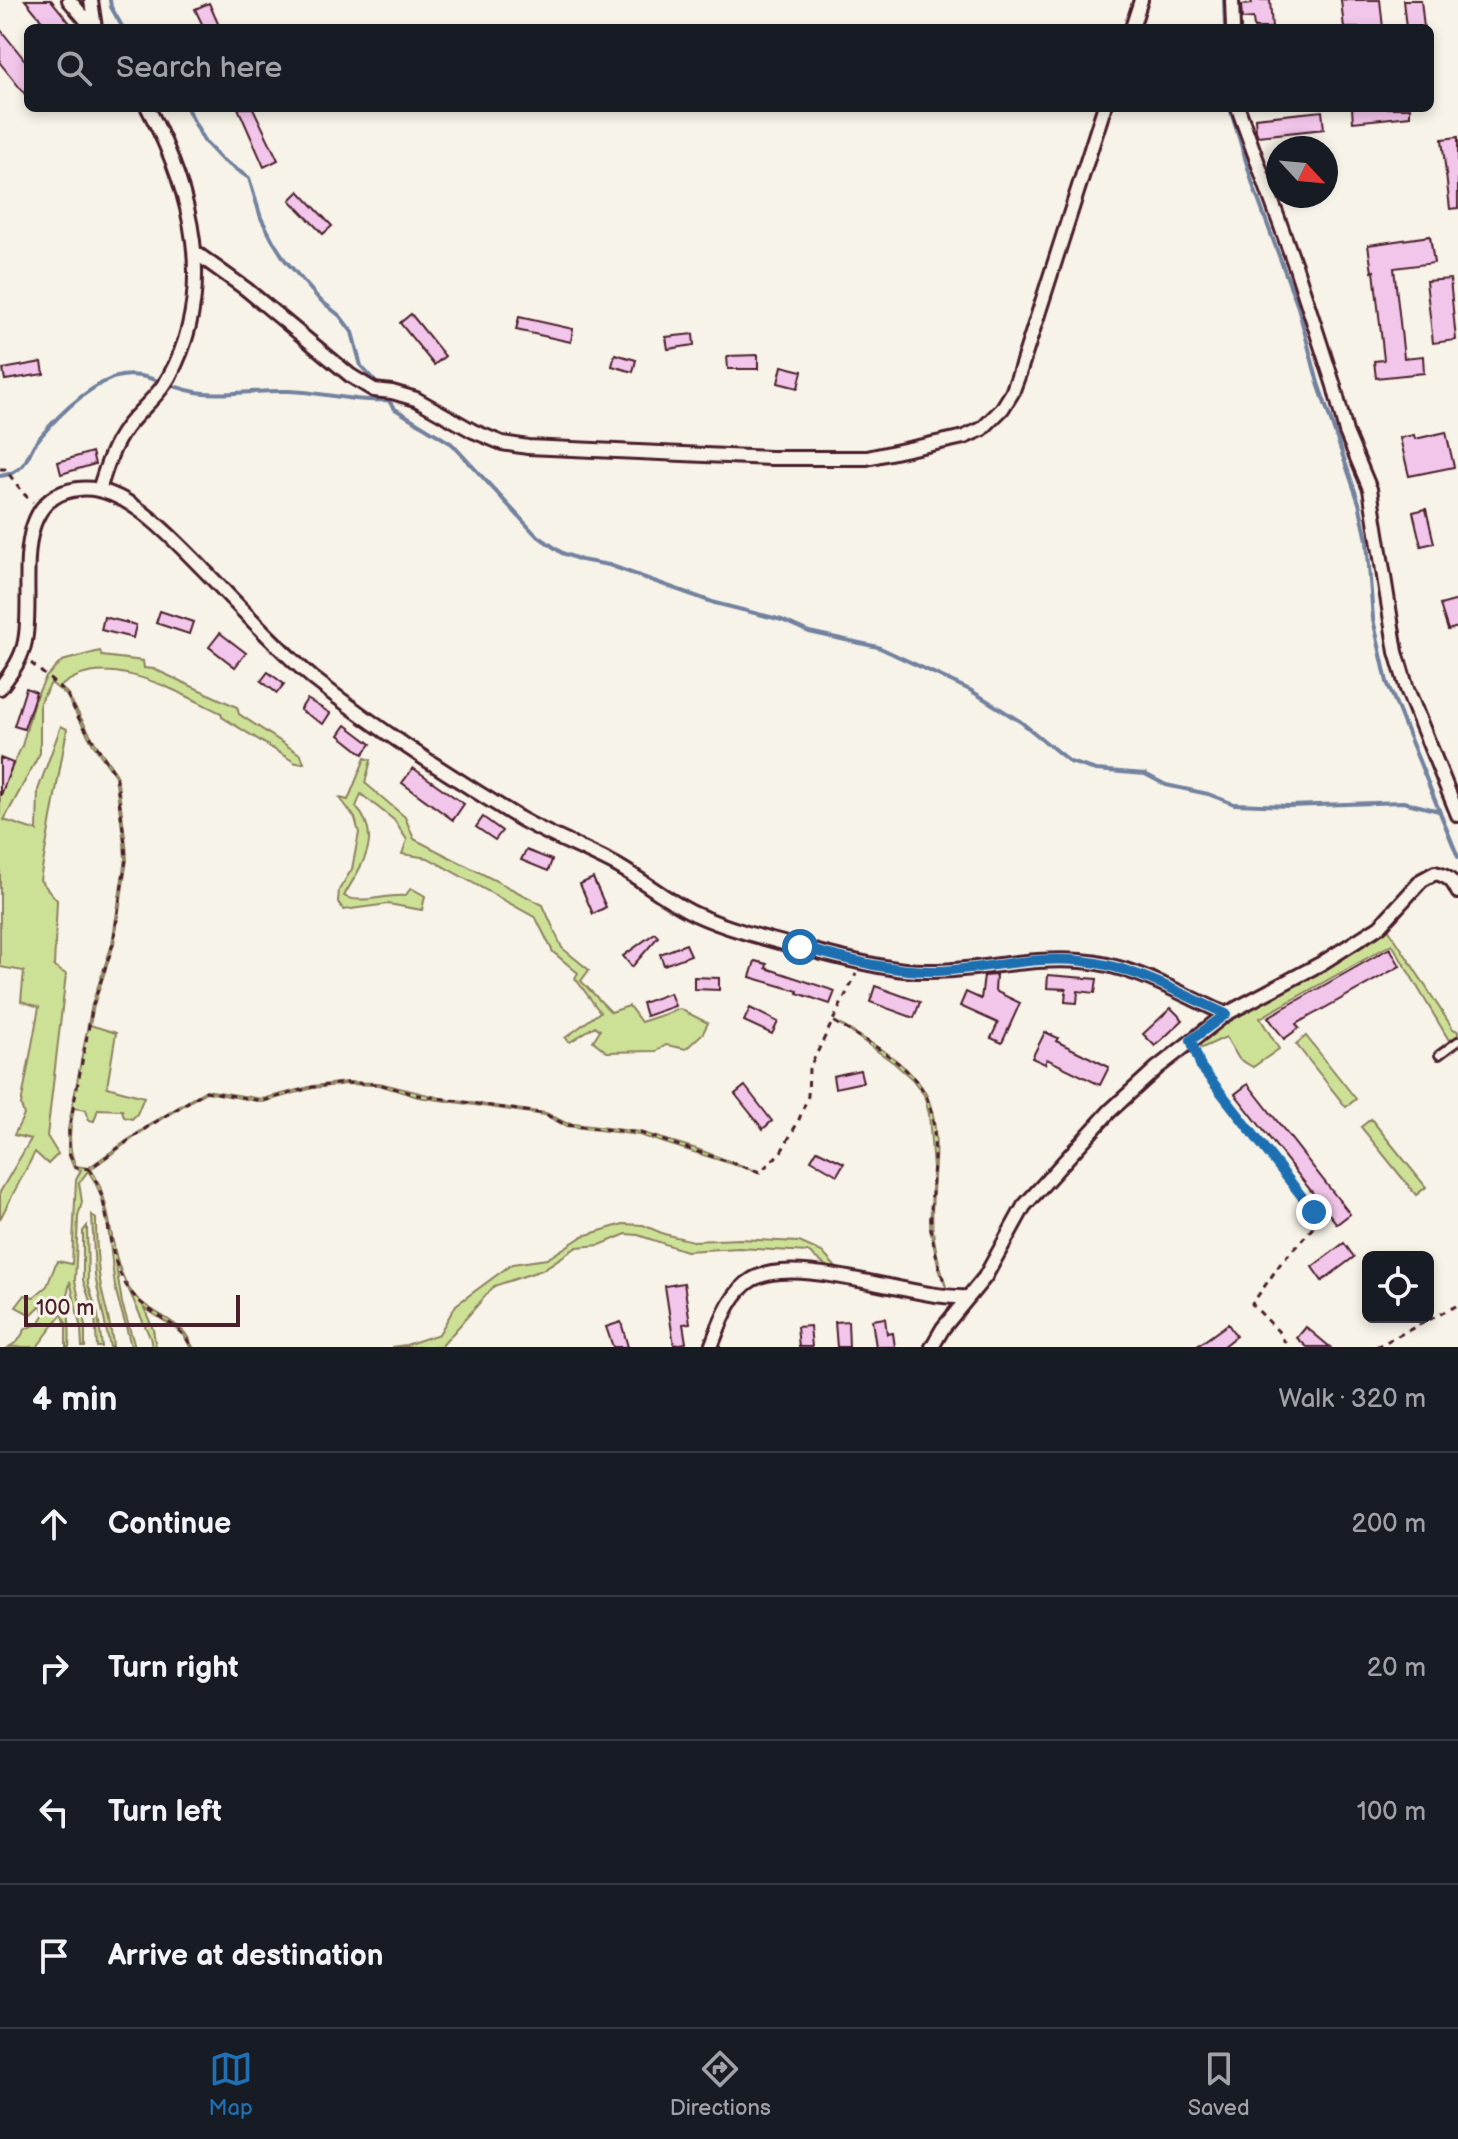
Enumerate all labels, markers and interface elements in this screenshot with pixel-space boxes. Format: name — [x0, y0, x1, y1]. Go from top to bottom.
search box — [24, 24, 1434, 112]
icon: search — [52, 46, 96, 90]
text: Search here — [116, 50, 282, 86]
north arrow — [1266, 136, 1338, 208]
route start — [782, 929, 818, 965]
route end — [1296, 1194, 1332, 1230]
map controls — [1362, 1251, 1434, 1323]
button: locate — [1362, 1251, 1434, 1323]
scale bar — [24, 1291, 240, 1327]
text: 100 m — [36, 1295, 95, 1322]
text: 4 min — [32, 1379, 118, 1420]
text: Walk · 320 m — [1278, 1384, 1426, 1415]
icon: ahead — [32, 1502, 76, 1546]
text: Continue — [108, 1506, 231, 1542]
text: 200 m — [1352, 1509, 1426, 1540]
icon: right — [32, 1646, 76, 1690]
text: Turn right — [108, 1650, 239, 1686]
text: 20 m — [1367, 1653, 1426, 1684]
icon: left — [32, 1790, 76, 1834]
text: Turn left — [108, 1794, 222, 1830]
text: 100 m — [1357, 1797, 1426, 1828]
icon: arrive — [32, 1934, 76, 1978]
text: Arrive at destination — [108, 1938, 384, 1974]
tab: Map — [208, 2047, 253, 2122]
tab: Directions — [670, 2047, 771, 2122]
tab: Saved — [1188, 2047, 1250, 2122]

